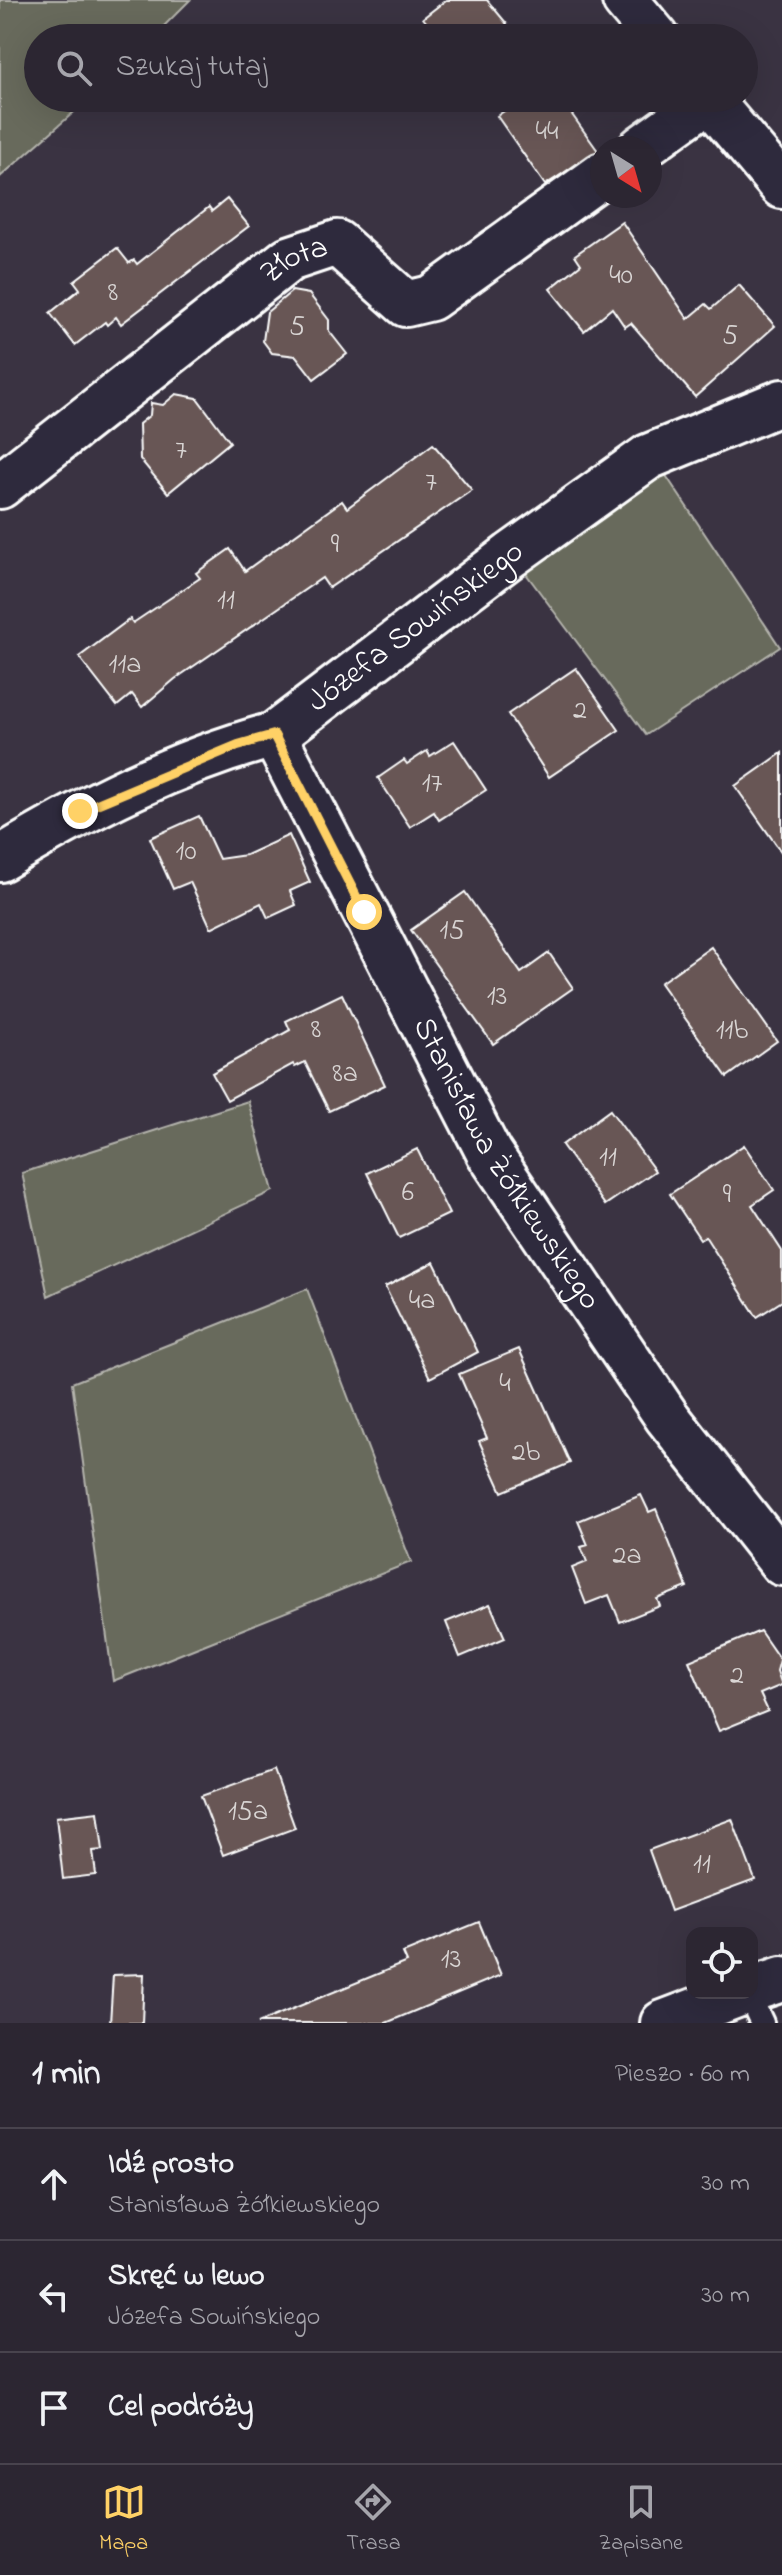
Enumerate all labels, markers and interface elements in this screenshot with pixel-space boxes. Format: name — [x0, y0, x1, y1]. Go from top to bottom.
search box — [24, 24, 758, 112]
icon: search — [52, 46, 96, 90]
text: Szukaj tutaj — [116, 46, 267, 90]
house number: 44 — [535, 112, 559, 153]
north arrow — [590, 136, 662, 208]
street label: Złota — [250, 224, 334, 296]
house number: 40 — [609, 256, 633, 297]
house number: 8 — [108, 273, 118, 314]
house number: 5 — [289, 307, 305, 348]
house number: 5 — [722, 316, 738, 357]
house number: 7 — [175, 431, 187, 472]
house number: 7 — [425, 463, 437, 504]
house number: 9 — [331, 525, 340, 566]
street label: Józefa Sowińskiego — [298, 529, 534, 725]
house number: 11 — [217, 581, 235, 622]
house number: 11a — [109, 645, 141, 686]
house number: 2 — [573, 691, 587, 732]
house number: 17 — [422, 764, 443, 805]
route end — [62, 793, 98, 829]
house number: 10 — [175, 832, 197, 873]
route start — [346, 894, 382, 930]
house number: 15 — [440, 911, 464, 952]
house number: 13 — [487, 977, 507, 1018]
street label: Stanisława Żółkiewskiego — [400, 1009, 612, 1320]
house number: 8 — [311, 1010, 321, 1051]
house number: 11b — [716, 1011, 749, 1052]
house number: 8a — [332, 1054, 358, 1095]
house number: 11 — [599, 1138, 617, 1179]
house number: 6 — [402, 1173, 414, 1214]
house number: 9 — [723, 1175, 732, 1216]
house number: 4a — [409, 1281, 435, 1322]
house number: 4 — [499, 1364, 511, 1405]
house number: 2b — [512, 1433, 541, 1474]
house number: 2a — [612, 1536, 642, 1577]
house number: 2 — [730, 1656, 744, 1697]
house number: 15a — [228, 1792, 268, 1833]
house number: 11 — [693, 1845, 711, 1886]
map controls — [686, 1927, 758, 1999]
button: locate — [686, 1927, 758, 1999]
house number: 13 — [441, 1940, 461, 1981]
text: 1 min — [32, 2050, 101, 2100]
text: Pieszo · 60 m — [615, 2056, 750, 2094]
text: Idź prosto — [108, 2143, 234, 2187]
icon: ahead — [32, 2162, 76, 2206]
text: 30 m — [701, 2165, 750, 2203]
text: Stanisława Żółkiewskiego — [108, 2187, 380, 2225]
text: Skręć w lewo — [108, 2255, 265, 2299]
icon: left — [32, 2274, 76, 2318]
text: 30 m — [701, 2277, 750, 2315]
text: Józefa Sowińskiego — [108, 2299, 320, 2337]
icon: arrive — [32, 2386, 76, 2430]
text: Cel podróży — [108, 2386, 253, 2430]
tab: Mapa — [99, 2480, 148, 2560]
tab: Trasa — [346, 2480, 401, 2560]
tab: Zapisane — [599, 2480, 683, 2560]

